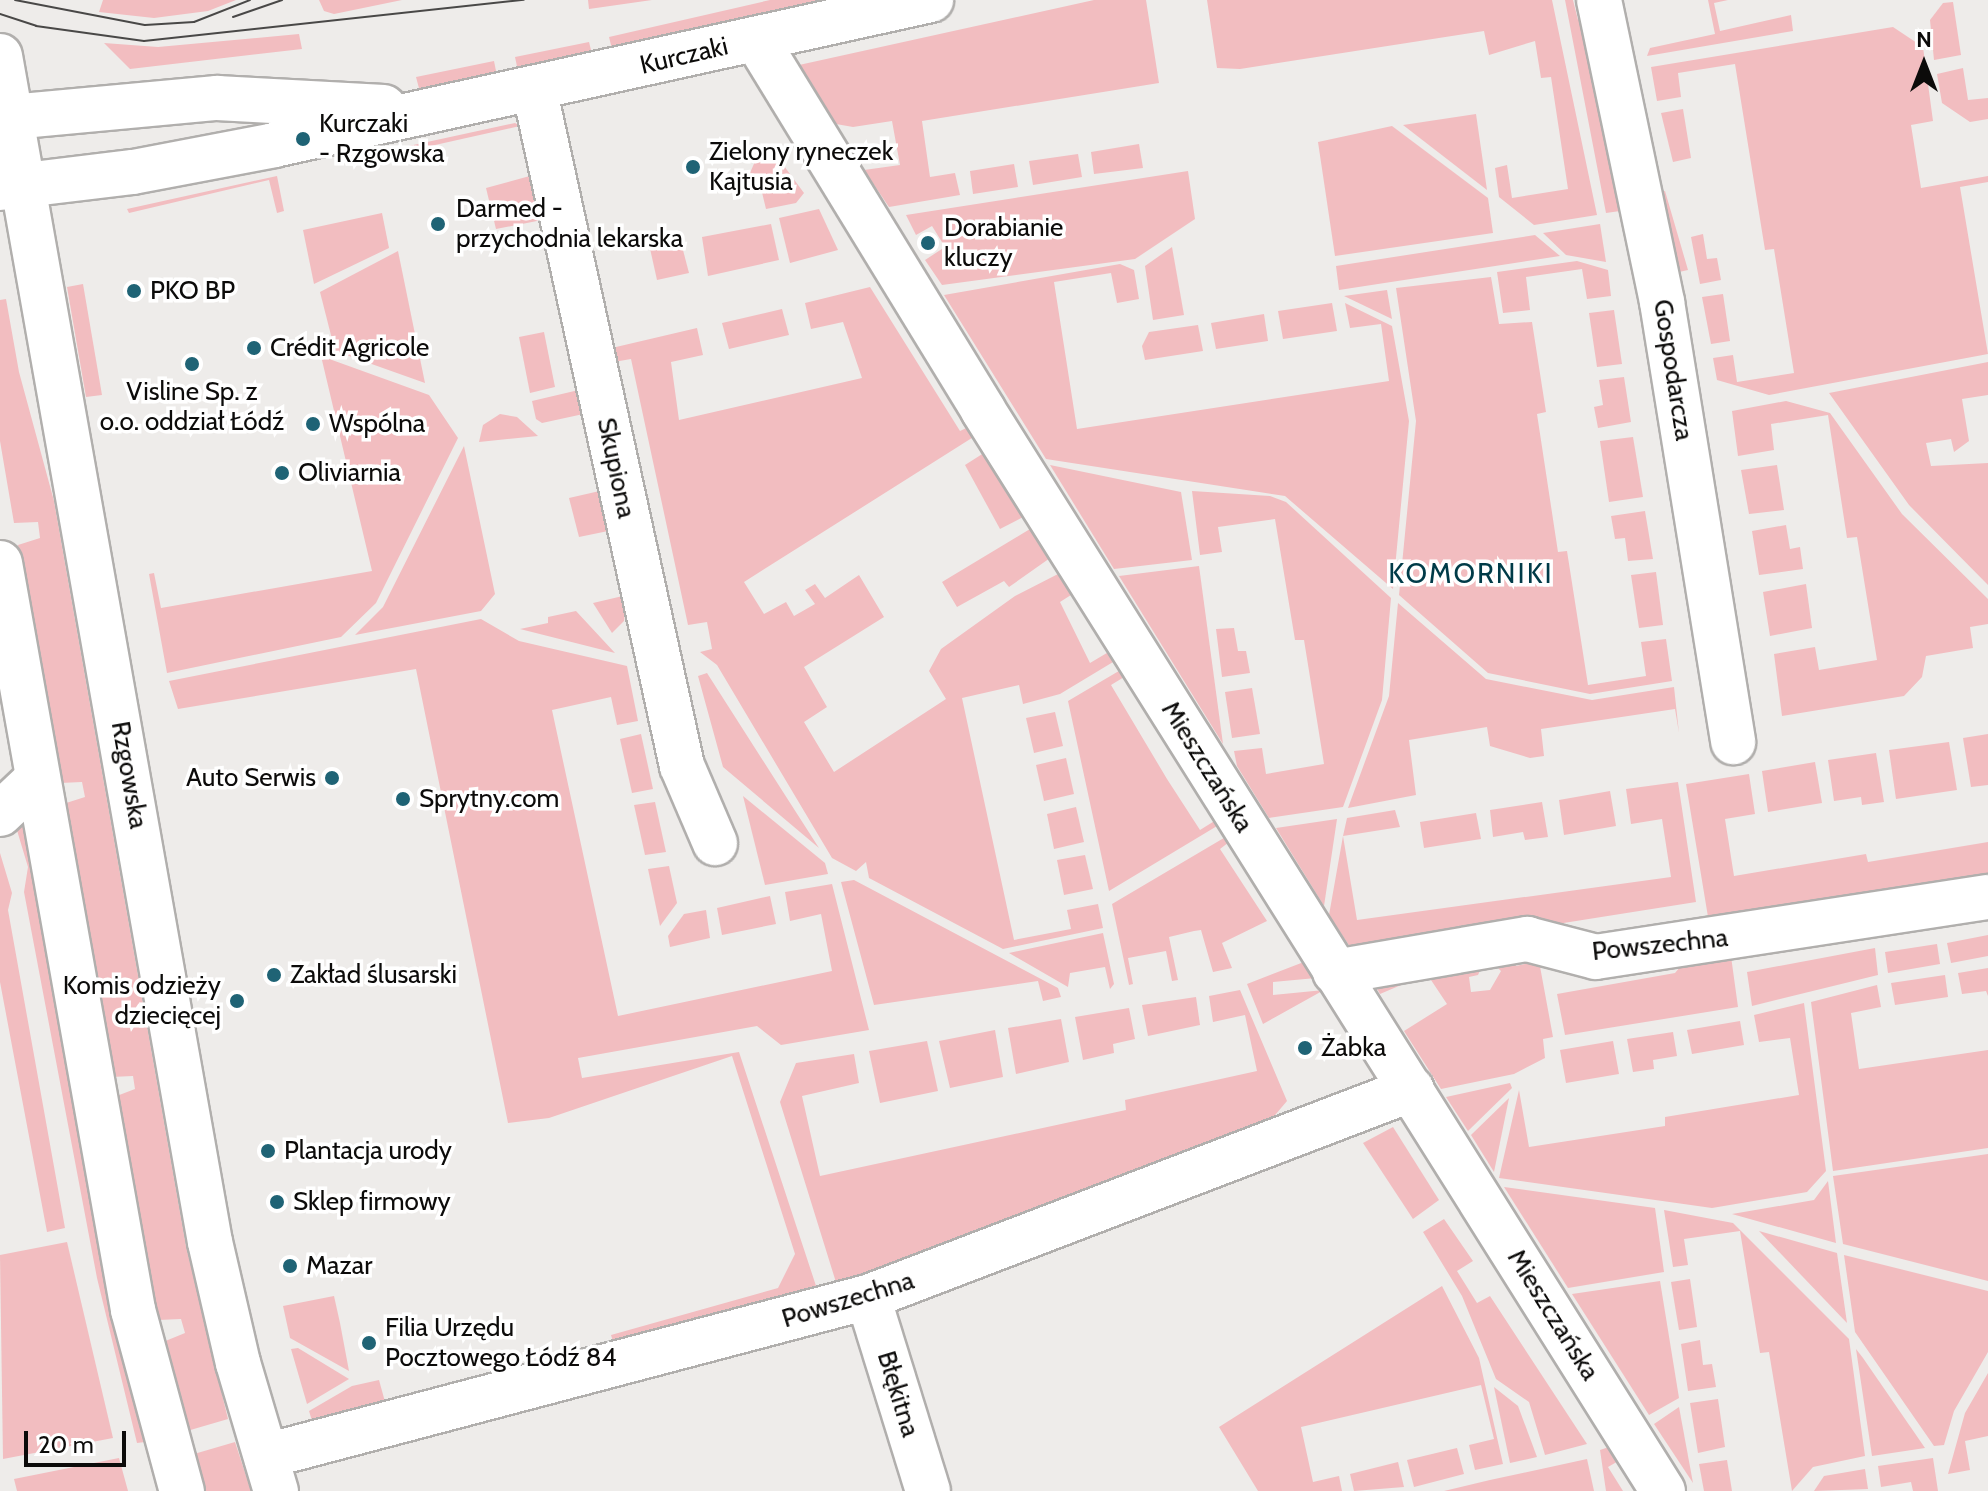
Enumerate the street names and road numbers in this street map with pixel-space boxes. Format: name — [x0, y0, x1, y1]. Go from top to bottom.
street label: Kurczaki — [637, 31, 731, 81]
street label: Gospodarcza — [1646, 297, 1700, 443]
street label: Skupiona — [590, 415, 642, 521]
street label: Mieszczańska — [1154, 696, 1260, 838]
street label: Rzgowska — [104, 719, 154, 831]
street label: Powszechna — [1590, 922, 1730, 968]
street label: Mieszczańska — [1500, 1244, 1606, 1386]
street label: Powszechna — [778, 1265, 918, 1335]
street label: Błękitna — [870, 1347, 926, 1441]

